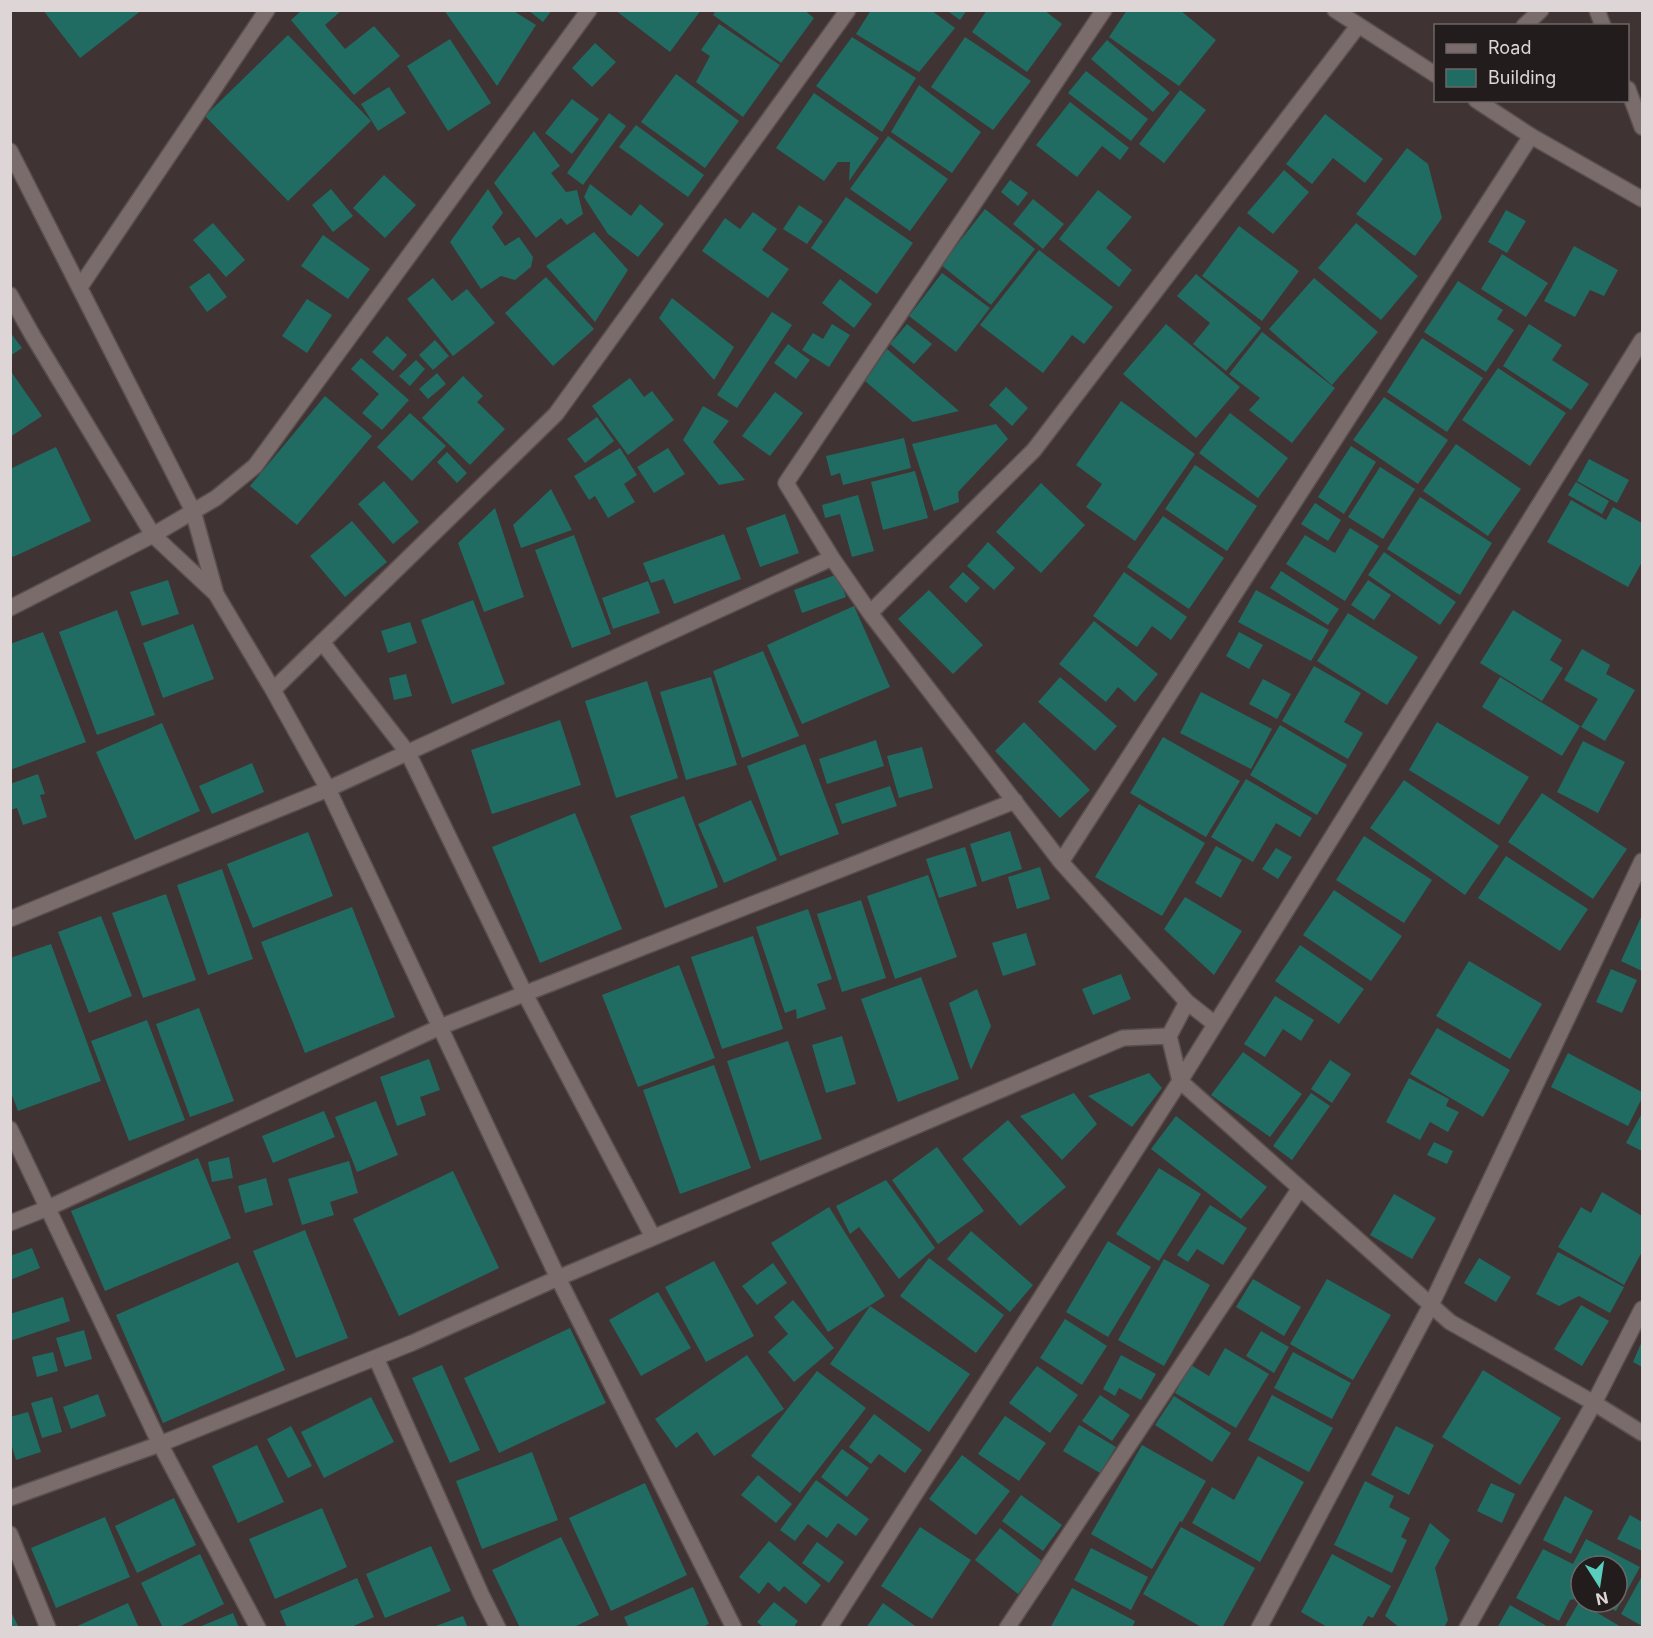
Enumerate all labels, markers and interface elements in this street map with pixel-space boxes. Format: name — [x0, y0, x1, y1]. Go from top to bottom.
legend — [1434, 24, 1629, 102]
text: Road — [1488, 37, 1531, 58]
text: Building — [1488, 67, 1556, 88]
north arrow — [1569, 1554, 1629, 1614]
text: N — [1594, 1588, 1610, 1610]

